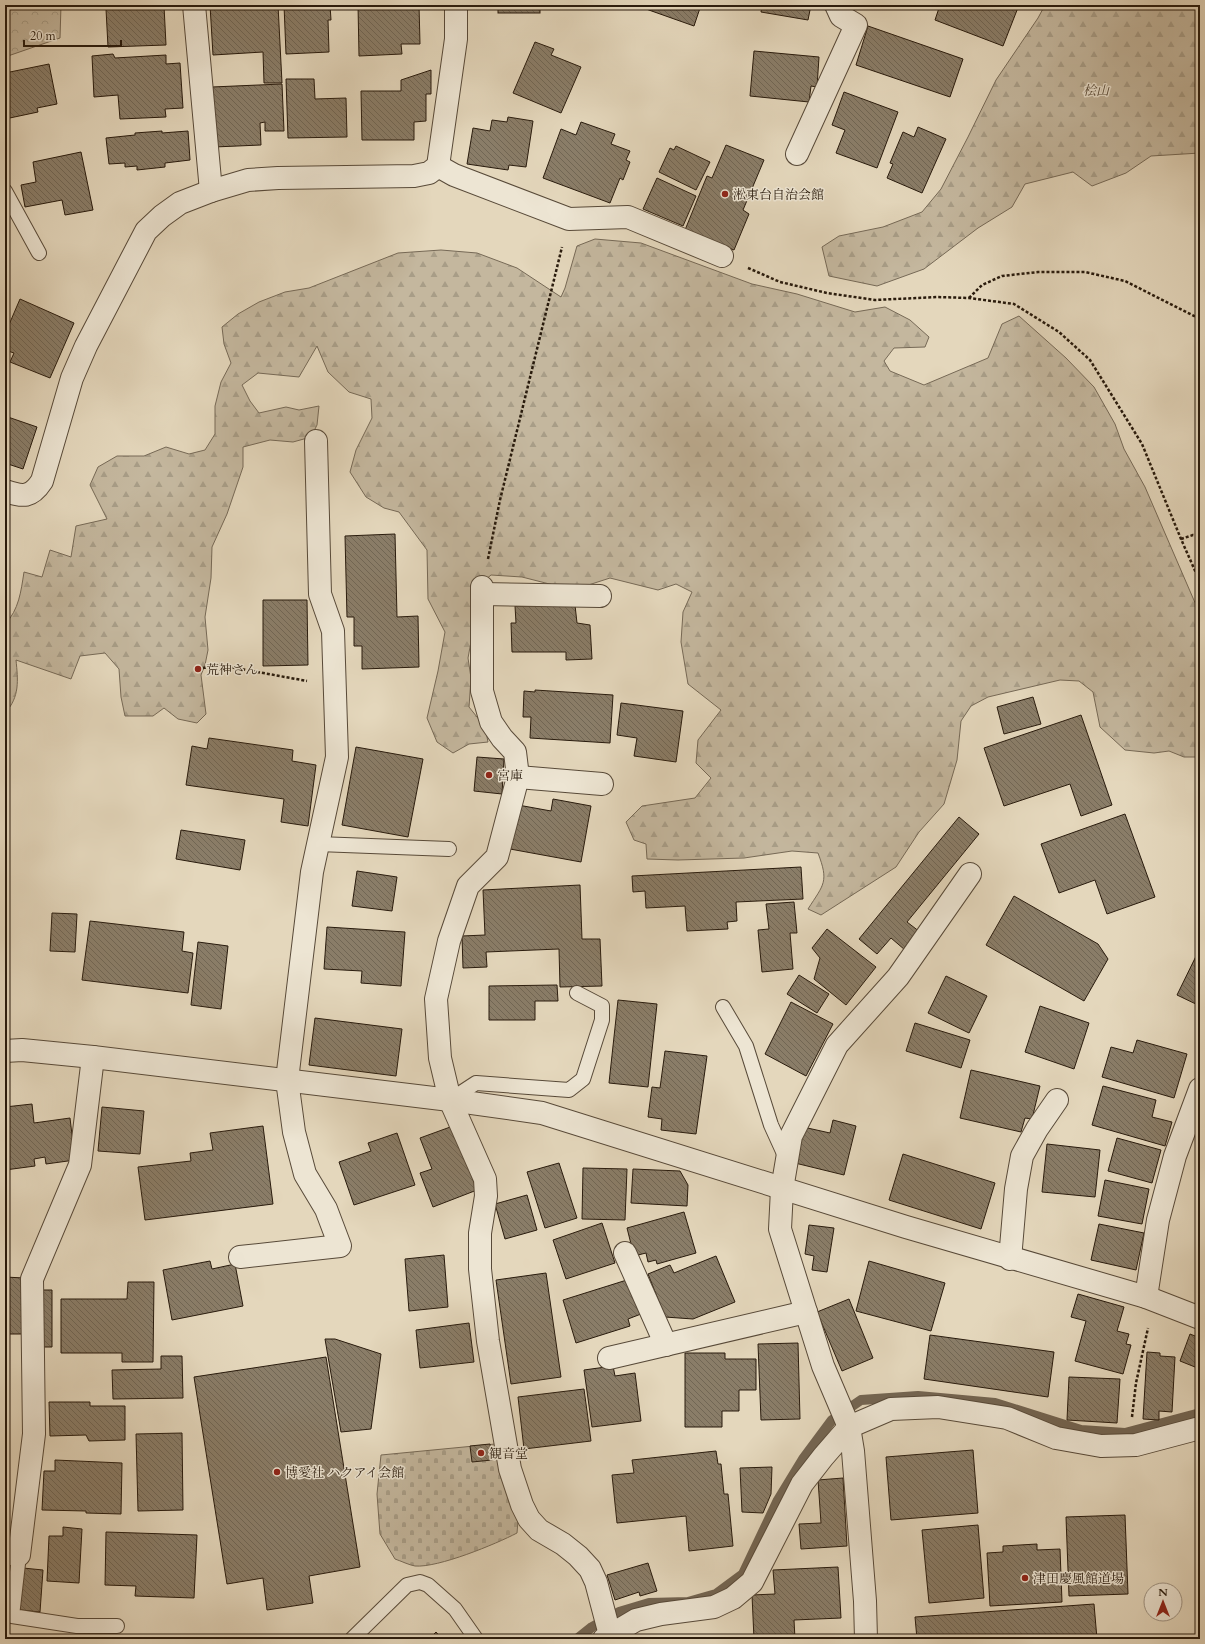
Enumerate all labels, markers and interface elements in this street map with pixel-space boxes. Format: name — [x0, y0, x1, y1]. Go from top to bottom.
scale bar — [24, 22, 121, 48]
text: 20 m — [30, 28, 57, 44]
park label: 桧山 — [1083, 82, 1110, 100]
place label: 淞東台自治会館 — [733, 186, 824, 204]
marker: 淞東台自治会館 — [720, 189, 730, 199]
place label: 荒神さん — [206, 661, 258, 679]
marker: 荒神さん — [193, 664, 203, 674]
place label: 宮庫 — [497, 767, 523, 785]
marker: 宮庫 — [484, 770, 494, 780]
place label: 観音堂 — [489, 1445, 528, 1463]
marker: 観音堂 — [476, 1448, 486, 1458]
place label: 博愛社 ハクアイ会館 — [285, 1464, 404, 1482]
marker: 博愛社 ハクアイ会館 — [272, 1467, 282, 1477]
place label: 津田慶風館道場 — [1033, 1570, 1124, 1588]
marker: 津田慶風館道場 — [1020, 1573, 1030, 1583]
north arrow — [1143, 1582, 1183, 1622]
text: N — [1158, 1585, 1168, 1600]

